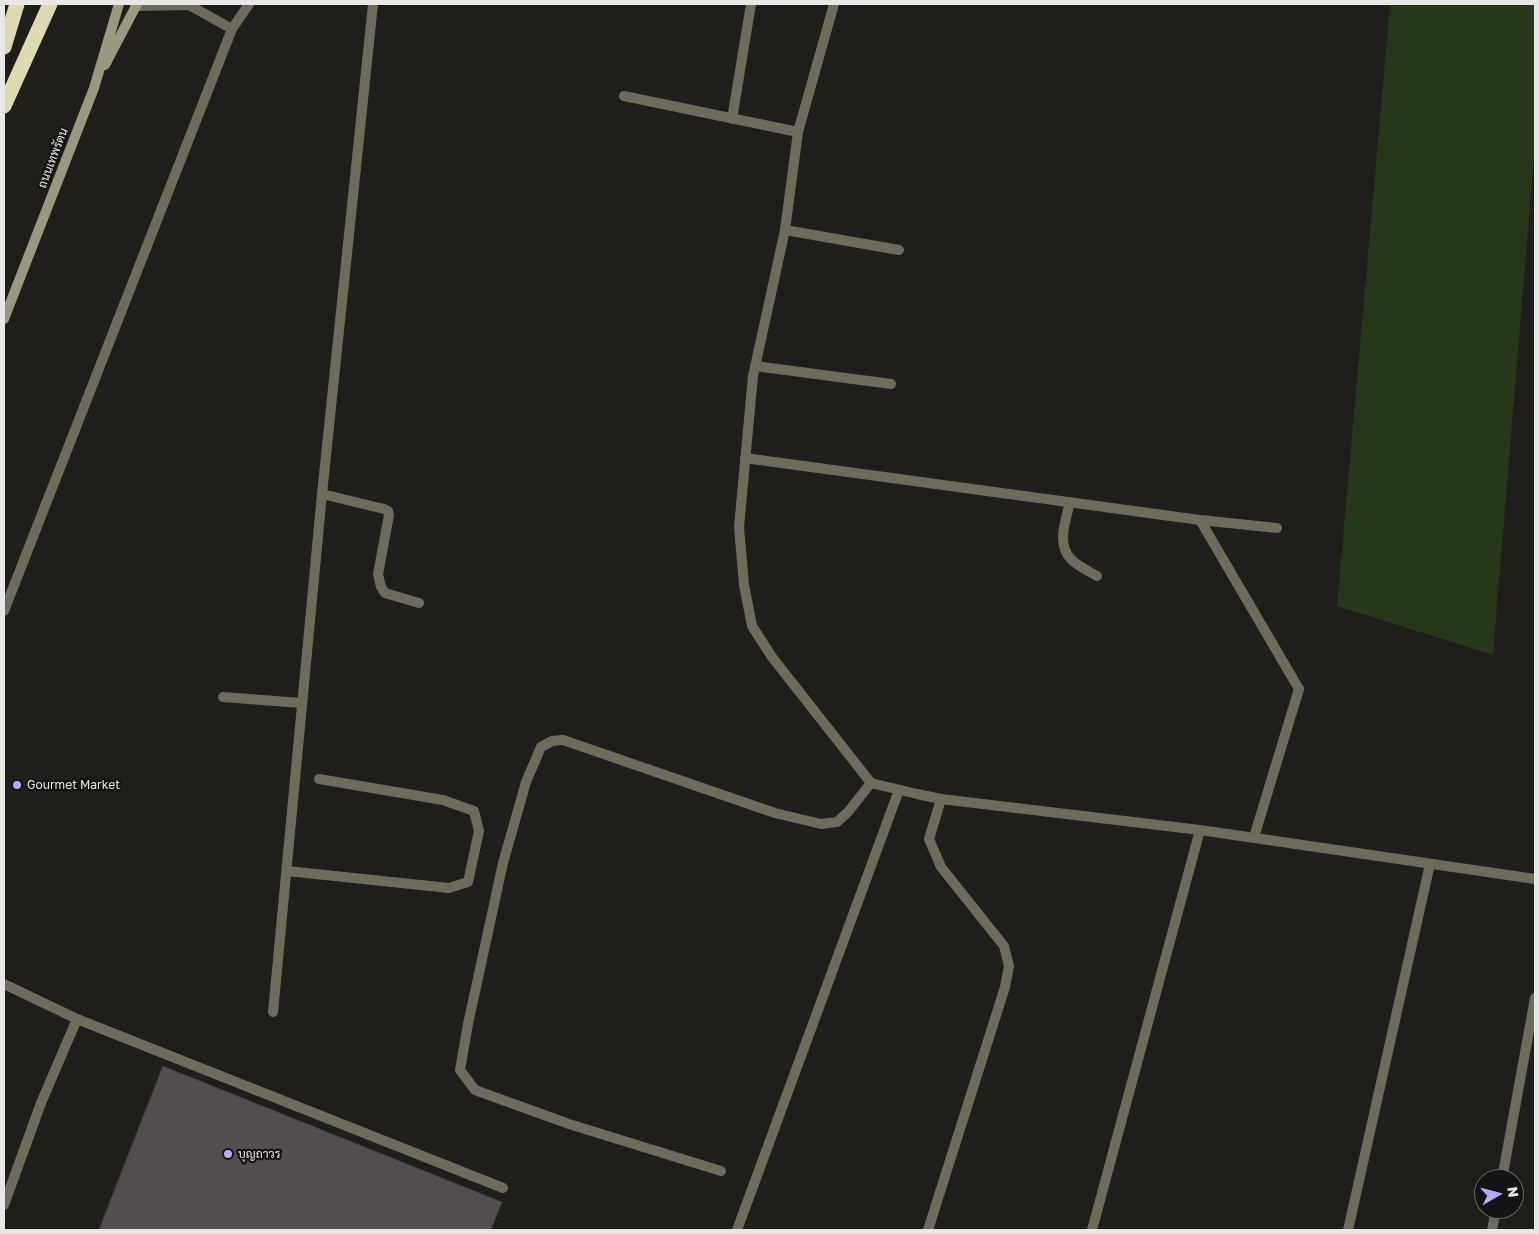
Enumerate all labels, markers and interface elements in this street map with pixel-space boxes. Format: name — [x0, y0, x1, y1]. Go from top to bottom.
street label: ถนนเทพรัตน — [35, 126, 71, 190]
place label: Gourmet Market — [27, 778, 120, 792]
marker: Gourmet Market — [11, 779, 23, 791]
place label: บุญถาวร — [238, 1147, 280, 1161]
marker: บุญถาวร — [222, 1148, 234, 1160]
north arrow — [1474, 1169, 1524, 1219]
text: N — [1504, 1186, 1523, 1198]

